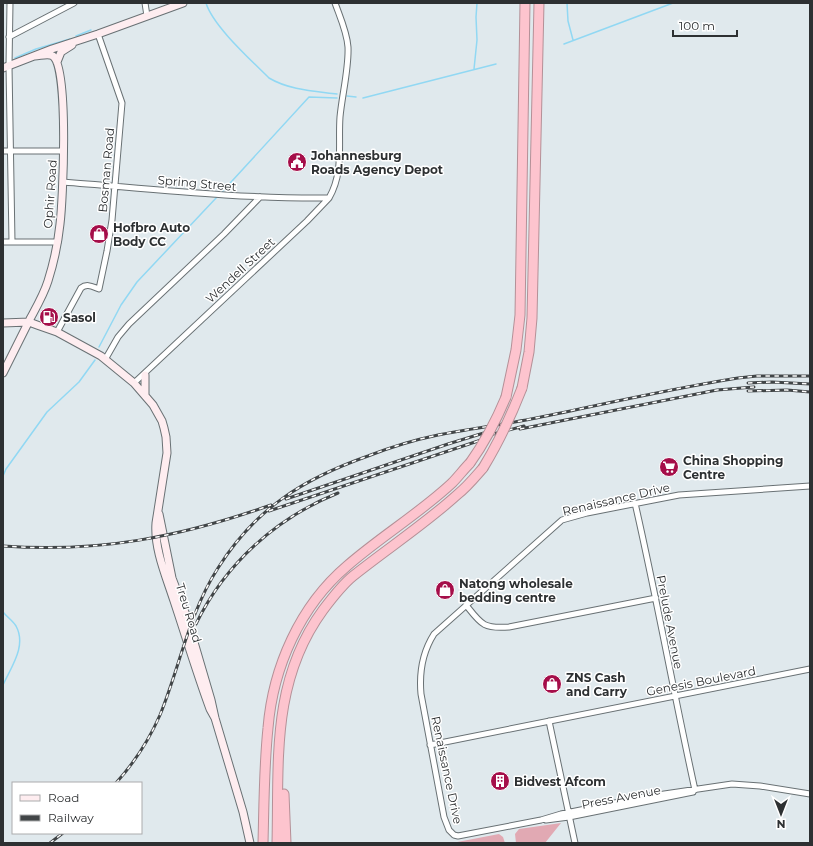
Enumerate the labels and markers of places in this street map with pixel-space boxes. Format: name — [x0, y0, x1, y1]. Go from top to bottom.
place label: Johannesburg Roads Agency Depot — [310, 148, 444, 177]
public building icon: Johannesburg Roads Agency Depot — [286, 151, 308, 173]
place label: Hofbro Auto Body CC — [113, 220, 190, 249]
shop icon: Hofbro Auto Body CC — [88, 223, 110, 245]
fuel station icon: Sasol — [38, 306, 60, 328]
place label: Sasol — [63, 310, 96, 325]
place label: China Shopping Centre — [683, 453, 783, 482]
supermarket icon: China Shopping Centre — [658, 456, 680, 478]
place label: Natong wholesale bedding centre — [459, 576, 573, 605]
shop icon: Natong wholesale bedding centre — [434, 579, 456, 601]
place label: ZNS Cash and Carry — [566, 670, 628, 699]
shop icon: ZNS Cash and Carry — [541, 673, 563, 695]
building icon: Bidvest Afcom — [489, 770, 511, 792]
place label: Bidvest Afcom — [514, 774, 606, 789]

